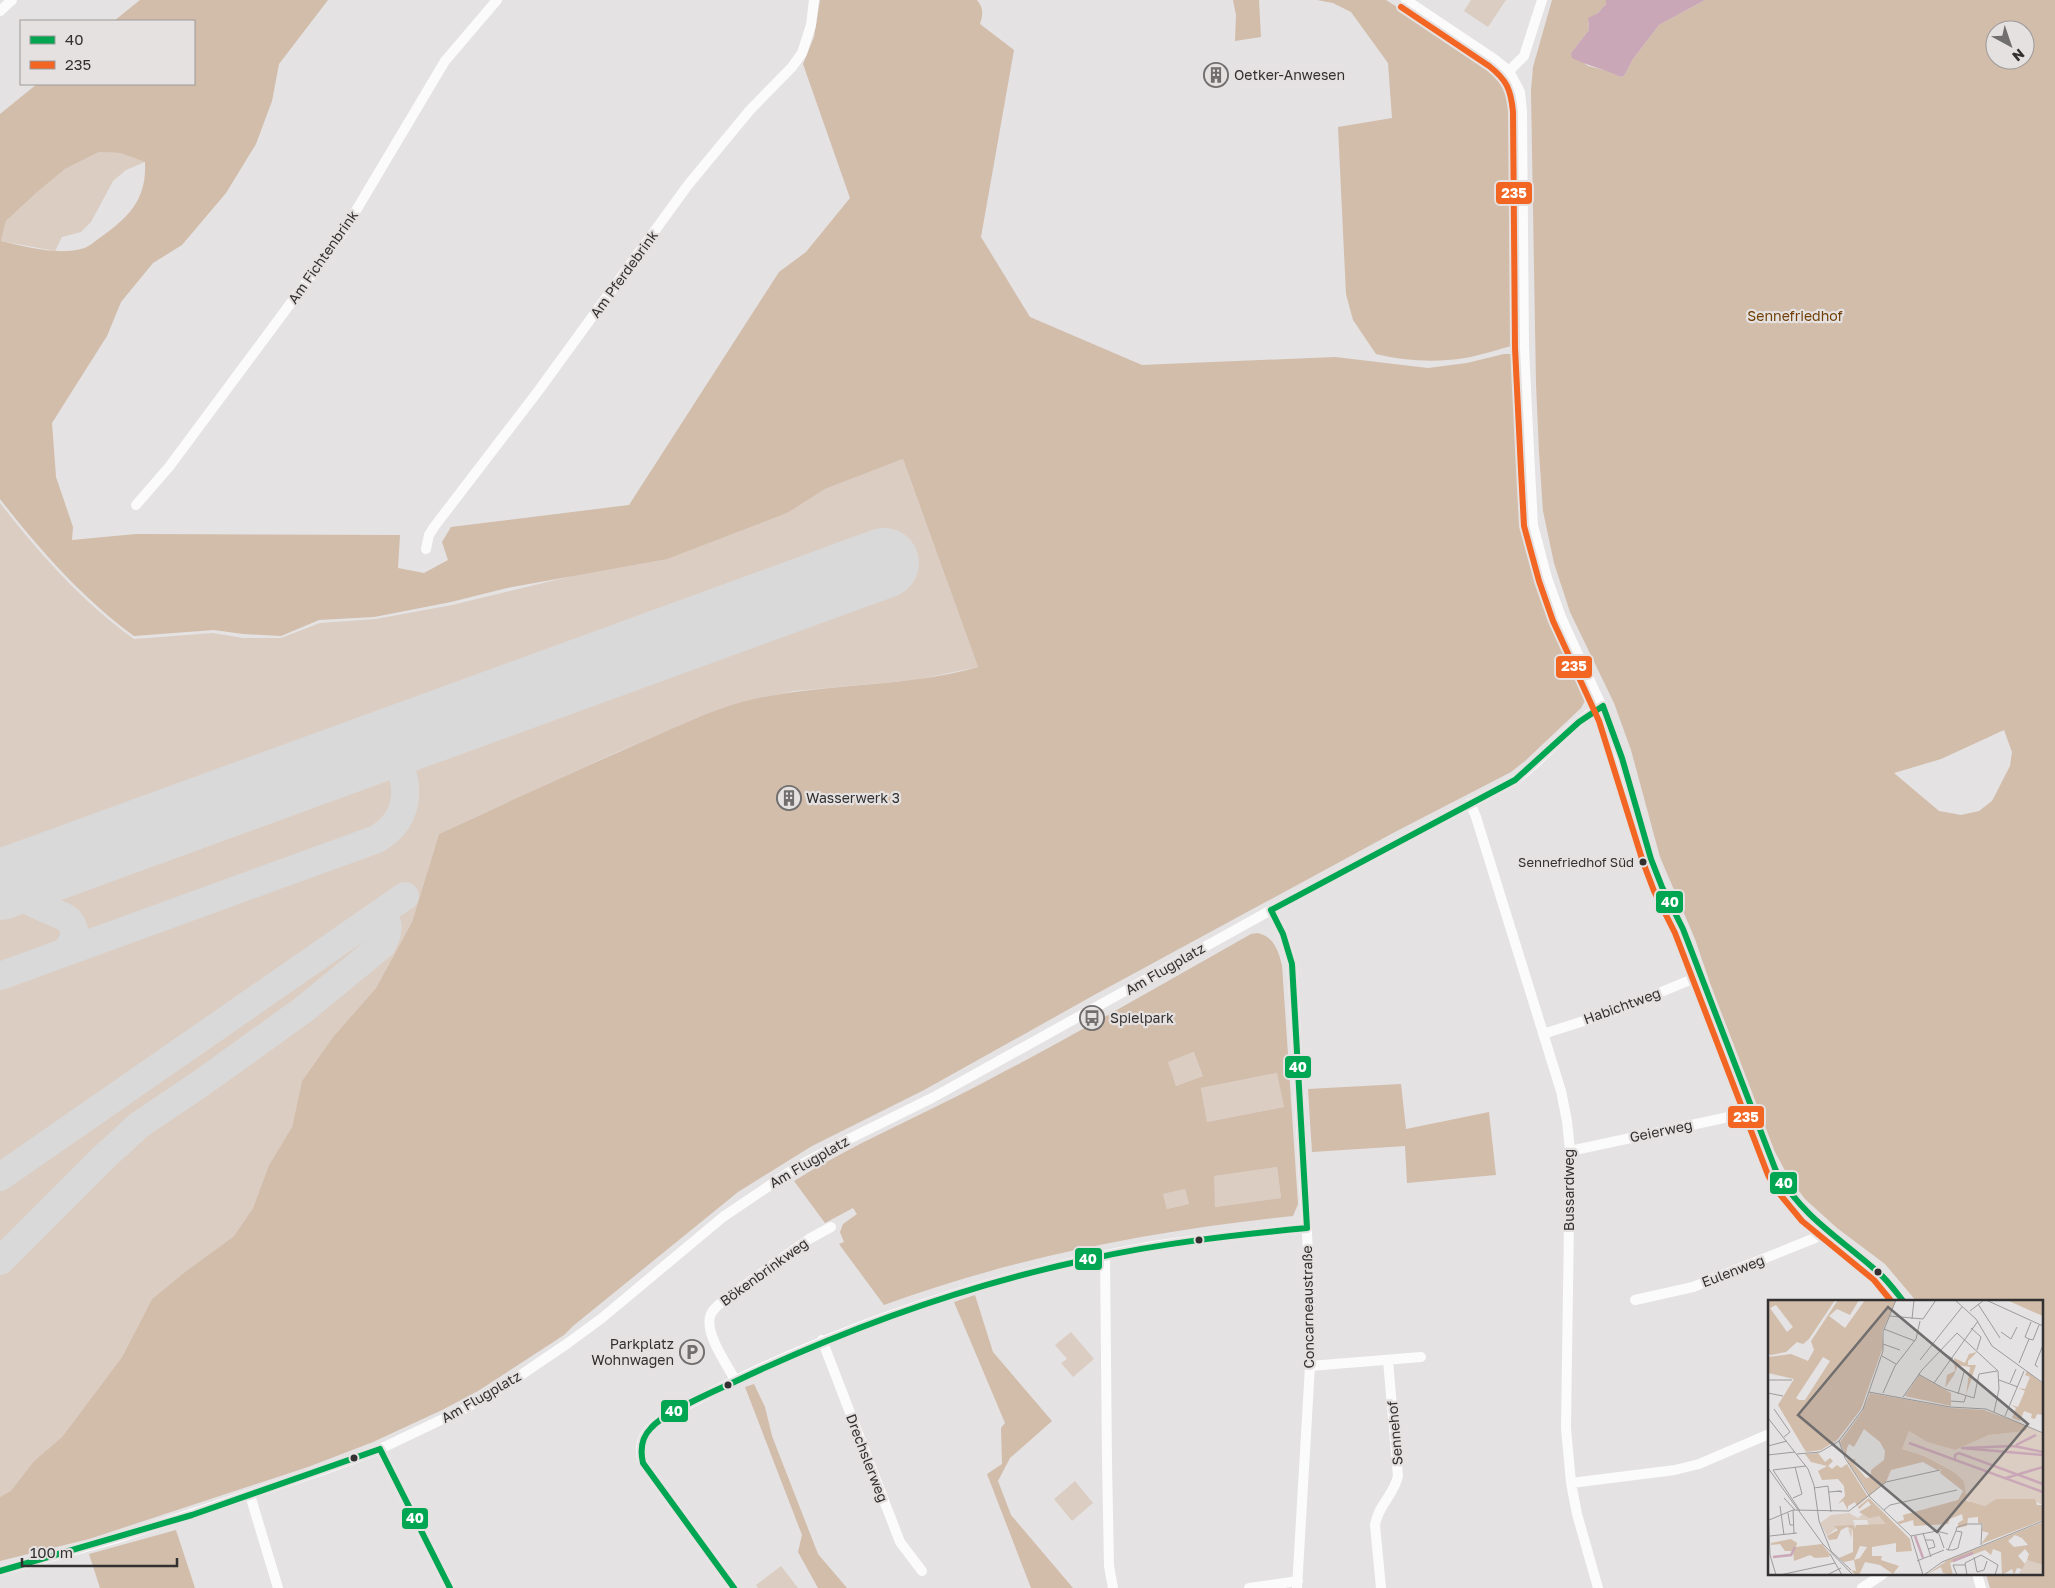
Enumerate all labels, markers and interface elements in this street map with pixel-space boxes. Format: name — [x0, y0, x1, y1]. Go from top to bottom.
legend — [20, 20, 195, 85]
north arrow — [1985, 20, 2035, 70]
text: 40 — [65, 30, 83, 48]
text: N — [2009, 45, 2028, 65]
text: 235 — [65, 55, 91, 73]
building icon: Oetker-Anwesen — [1203, 62, 1229, 88]
place label: Oetker-Anwesen — [1234, 66, 1345, 83]
line badge: 235 — [1495, 181, 1533, 205]
text: 235 — [1501, 184, 1527, 201]
street label: Am Fichtenbrink — [284, 207, 361, 307]
street label: Am Pferdebrink — [586, 227, 661, 321]
park label: Sennefriedhof — [1747, 307, 1843, 324]
line badge: 235 — [1555, 655, 1593, 679]
text: 235 — [1561, 657, 1587, 674]
building icon: Wasserwerk 3 — [776, 785, 802, 811]
place label: Wasserwerk 3 — [806, 789, 900, 806]
place label: Sennefriedhof Süd — [1518, 854, 1634, 870]
marker: Sennefriedhof Süd — [1638, 857, 1648, 867]
line badge: 40 — [1655, 890, 1684, 914]
text: 40 — [1661, 893, 1679, 910]
street label: Am Flugplatz — [1122, 939, 1208, 998]
street label: Habichtweg — [1581, 984, 1663, 1027]
bus stop icon: Spielpark — [1079, 1005, 1105, 1031]
place label: Spielpark — [1110, 1009, 1174, 1026]
line badge: 40 — [1284, 1055, 1312, 1079]
text: 40 — [1289, 1058, 1307, 1075]
line badge: 235 — [1727, 1105, 1765, 1129]
text: 235 — [1733, 1108, 1759, 1125]
street label: Geierweg — [1628, 1116, 1694, 1145]
street label: Am Flugplatz — [766, 1132, 852, 1191]
street label: Bussardweg — [1560, 1149, 1577, 1231]
line badge: 40 — [1769, 1171, 1798, 1195]
text: 40 — [1775, 1174, 1793, 1191]
street label: Bökenbrinkweg — [716, 1234, 811, 1309]
unlabelled marker — [1194, 1235, 1204, 1245]
street label: Concarneaustraße — [1298, 1245, 1317, 1369]
line badge: 40 — [1074, 1247, 1103, 1271]
text: 40 — [1079, 1250, 1097, 1267]
street label: Eulenweg — [1699, 1251, 1767, 1290]
unlabelled marker — [1873, 1267, 1883, 1277]
inset map — [1768, 1300, 2042, 1576]
place label: Parkplatz Wohnwagen — [591, 1335, 674, 1368]
parking icon: Parkplatz Wohnwagen — [679, 1339, 705, 1365]
street label: Am Flugplatz — [438, 1367, 524, 1426]
unlabelled marker — [723, 1380, 733, 1390]
line badge: 40 — [660, 1399, 689, 1423]
street label: Sennehof — [1383, 1400, 1406, 1466]
text: 40 — [665, 1402, 683, 1419]
street label: Drechslerweg — [843, 1411, 892, 1504]
unlabelled marker — [349, 1453, 359, 1463]
line badge: 40 — [401, 1507, 429, 1530]
text: 40 — [406, 1509, 424, 1526]
scale bar — [22, 1536, 178, 1568]
text: 100 m — [30, 1543, 73, 1561]

